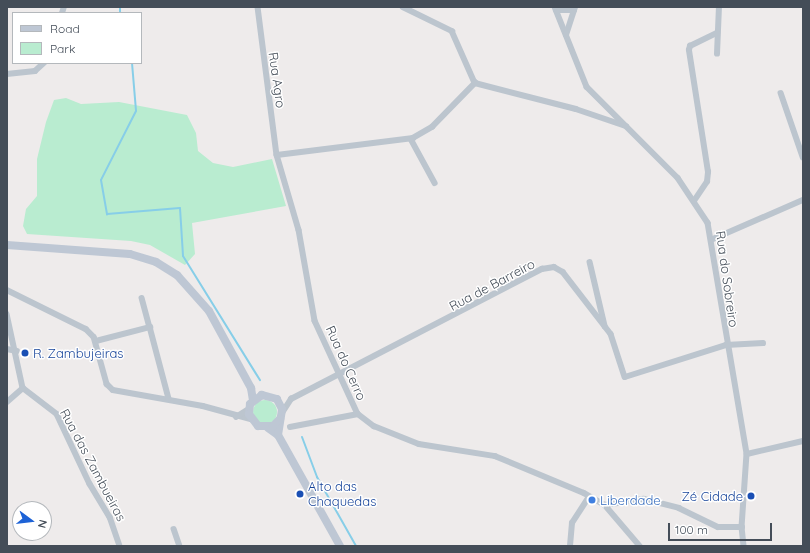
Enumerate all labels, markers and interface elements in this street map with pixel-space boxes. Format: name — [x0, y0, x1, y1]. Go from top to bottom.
legend — [12, 12, 142, 64]
text: Road — [50, 21, 80, 36]
text: Park — [50, 41, 75, 56]
street label: Rua Agro — [265, 51, 289, 109]
street label: Rua do Sobreiro — [713, 230, 741, 328]
street label: Rua de Barreiro — [446, 256, 538, 314]
street label: Rua do Cerro — [323, 323, 369, 403]
place label: R. Zambujeiras — [33, 345, 123, 361]
marker: R. Zambujeiras — [20, 348, 30, 358]
street label: Rua das Zambueiras — [57, 406, 129, 524]
place label: Alto das Chaquedas — [308, 479, 376, 510]
place label: Zé Cidade — [682, 488, 743, 504]
marker: Alto das Chaquedas — [295, 489, 305, 499]
marker: Zé Cidade — [746, 491, 756, 501]
place label: Liberdade — [600, 492, 661, 508]
marker: Liberdade — [587, 495, 597, 505]
north arrow — [12, 501, 52, 541]
scale bar — [670, 515, 774, 541]
text: N — [35, 518, 50, 530]
text: 100 m — [675, 522, 708, 537]

